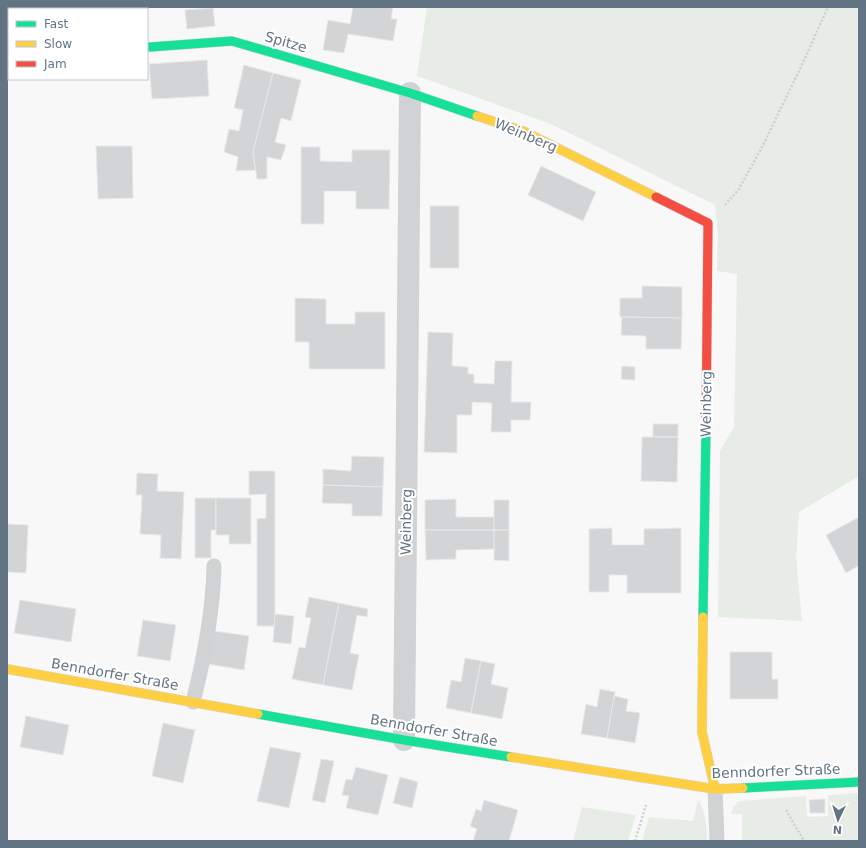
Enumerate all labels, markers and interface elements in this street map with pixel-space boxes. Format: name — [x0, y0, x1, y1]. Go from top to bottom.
legend — [8, 8, 148, 80]
text: Fast — [44, 17, 68, 31]
street label: Spitze — [263, 28, 309, 56]
text: Slow — [44, 37, 72, 51]
text: Jam — [43, 57, 67, 71]
street label: Weinberg — [492, 115, 560, 155]
street label: Weinberg — [697, 371, 715, 437]
street label: Weinberg — [397, 489, 415, 555]
street label: Benndorfer Straße — [50, 655, 180, 693]
street label: Benndorfer Straße — [369, 711, 499, 749]
street label: Benndorfer Straße — [711, 761, 841, 781]
north arrow — [818, 800, 858, 840]
text: N — [832, 823, 842, 836]

